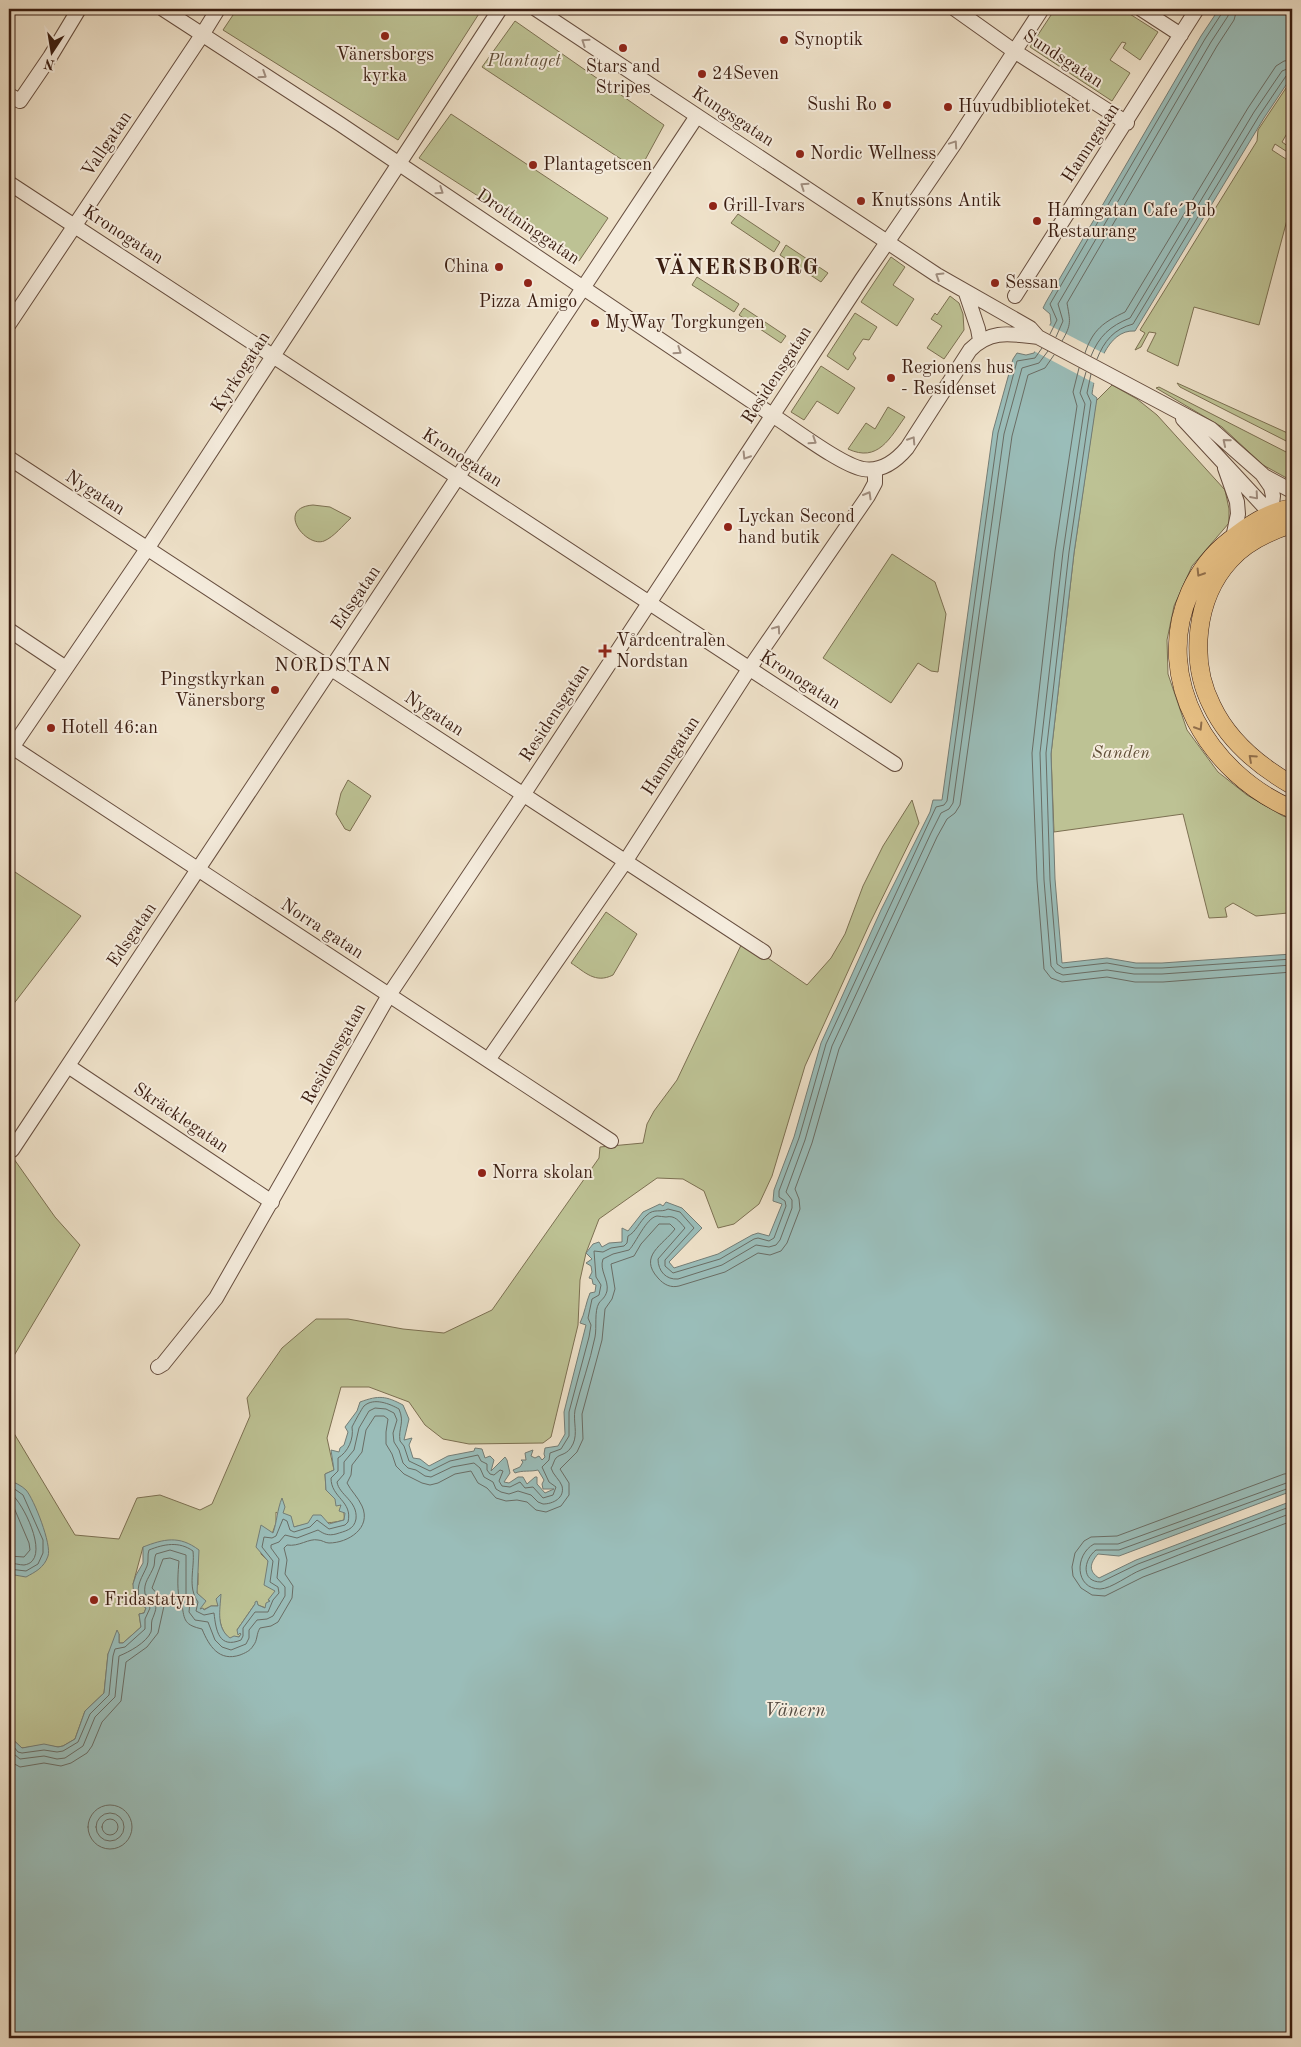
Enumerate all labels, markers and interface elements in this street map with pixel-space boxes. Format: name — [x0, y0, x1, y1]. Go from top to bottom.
street label: Sundsgatan — [1020, 27, 1106, 92]
north arrow — [28, 28, 78, 78]
marker: Vänersborgs kyrka — [379, 30, 391, 42]
place label: Synoptik — [794, 31, 863, 49]
marker: Synoptik — [778, 34, 790, 46]
one-way arrow — [581, 38, 590, 48]
marker: Stars and Stripes — [617, 42, 629, 54]
place label: Vänersborgs kyrka — [336, 46, 434, 85]
park label: Plantaget — [486, 52, 561, 70]
text: N — [43, 56, 56, 72]
place label: Stars and Stripes — [586, 58, 660, 97]
place label: 24Seven — [712, 65, 779, 83]
marker: 24Seven — [696, 68, 708, 80]
one-way arrow — [258, 69, 267, 78]
street label: Kungsgatan — [689, 84, 778, 150]
place label: Sushi Ro — [807, 96, 877, 114]
place label: Huvudbiblioteket — [958, 98, 1091, 116]
marker: Sushi Ro — [881, 99, 893, 111]
street label: Hamngatan — [1059, 100, 1123, 186]
marker: Huvudbiblioteket — [942, 101, 954, 113]
street label: Vallgatan — [79, 108, 135, 180]
one-way arrow — [948, 140, 957, 150]
place label: Nordic Wellness — [810, 145, 937, 163]
marker: Nordic Wellness — [794, 148, 806, 160]
place label: Plantagetscen — [543, 156, 652, 174]
marker: Plantagetscen — [527, 159, 539, 171]
one-way arrow — [800, 183, 810, 192]
one-way arrow — [435, 185, 444, 195]
street label: Drottninggatan — [473, 186, 583, 268]
place label: Knutssons Antik — [871, 192, 1001, 210]
marker: Knutssons Antik — [855, 195, 867, 207]
place label: Grill-Ivars — [723, 197, 805, 215]
marker: Grill-Ivars — [707, 200, 719, 212]
street label: Kronogatan — [79, 202, 167, 268]
place label: Hamngatan Cafe´Pub Restaurang — [1047, 202, 1216, 241]
marker: Hamngatan Cafe´Pub Restaurang — [1031, 215, 1043, 227]
district label: VÄNERSBORG — [655, 253, 819, 279]
place label: China — [444, 258, 489, 276]
marker: China — [493, 261, 505, 273]
one-way arrow — [936, 273, 945, 282]
place label: Sessan — [1005, 274, 1059, 292]
marker: Pizza Amigo — [522, 277, 534, 289]
marker: Sessan — [989, 277, 1001, 289]
place label: Pizza Amigo — [479, 293, 577, 311]
place label: MyWay Torgkungen — [605, 314, 765, 332]
marker: MyWay Torgkungen — [589, 317, 601, 329]
street label: Residensgatan — [739, 323, 815, 427]
street label: Kyrkogatan — [208, 328, 274, 416]
one-way arrow — [672, 345, 681, 354]
place label: Regionens hus - Residenset — [901, 359, 1014, 398]
marker: Regionens hus - Residenset — [885, 372, 897, 384]
street label: Kronogatan — [418, 425, 506, 491]
one-way arrow — [808, 435, 817, 445]
one-way arrow — [906, 436, 915, 445]
one-way arrow — [1222, 438, 1231, 447]
one-way arrow — [743, 451, 753, 460]
street label: Nygatan — [62, 467, 128, 519]
one-way arrow — [1249, 491, 1258, 500]
one-way arrow — [862, 492, 872, 501]
place label: Lyckan Second hand butik — [738, 508, 855, 547]
marker: Lyckan Second hand butik — [722, 521, 734, 533]
street label: Edsgatan — [328, 562, 384, 633]
one-way arrow — [1197, 567, 1206, 577]
one-way arrow — [771, 625, 780, 635]
place label: Vårdcentralen Nordstan — [616, 632, 726, 671]
marker: Vårdcentralen Nordstan — [598, 644, 612, 658]
street label: Kronogatan — [756, 647, 844, 713]
district label: NORDSTAN — [274, 657, 392, 676]
street label: Residensgatan — [517, 661, 593, 765]
place label: Pingstkyrkan Vänersborg — [160, 671, 265, 710]
marker: Pingstkyrkan Vänersborg — [269, 684, 281, 696]
street label: Nygatan — [401, 688, 467, 740]
street label: Hamngatan — [639, 713, 703, 799]
place label: Hotell 46:an — [61, 719, 158, 737]
one-way arrow — [1193, 721, 1202, 731]
marker: Hotell 46:an — [45, 722, 57, 734]
park label: Sanden — [1092, 744, 1150, 762]
one-way arrow — [1249, 755, 1258, 764]
street label: Norra gatan — [277, 896, 367, 963]
street label: Edsgatan — [104, 899, 160, 970]
street label: Residensgatan — [299, 1000, 369, 1108]
street label: Skräcklegatan — [130, 1080, 232, 1157]
place label: Norra skolan — [492, 1164, 593, 1182]
marker: Norra skolan — [476, 1167, 488, 1179]
place label: Fridastatyn — [104, 1591, 196, 1609]
marker: Fridastatyn — [88, 1594, 100, 1606]
water label: Vänern — [764, 1702, 826, 1721]

